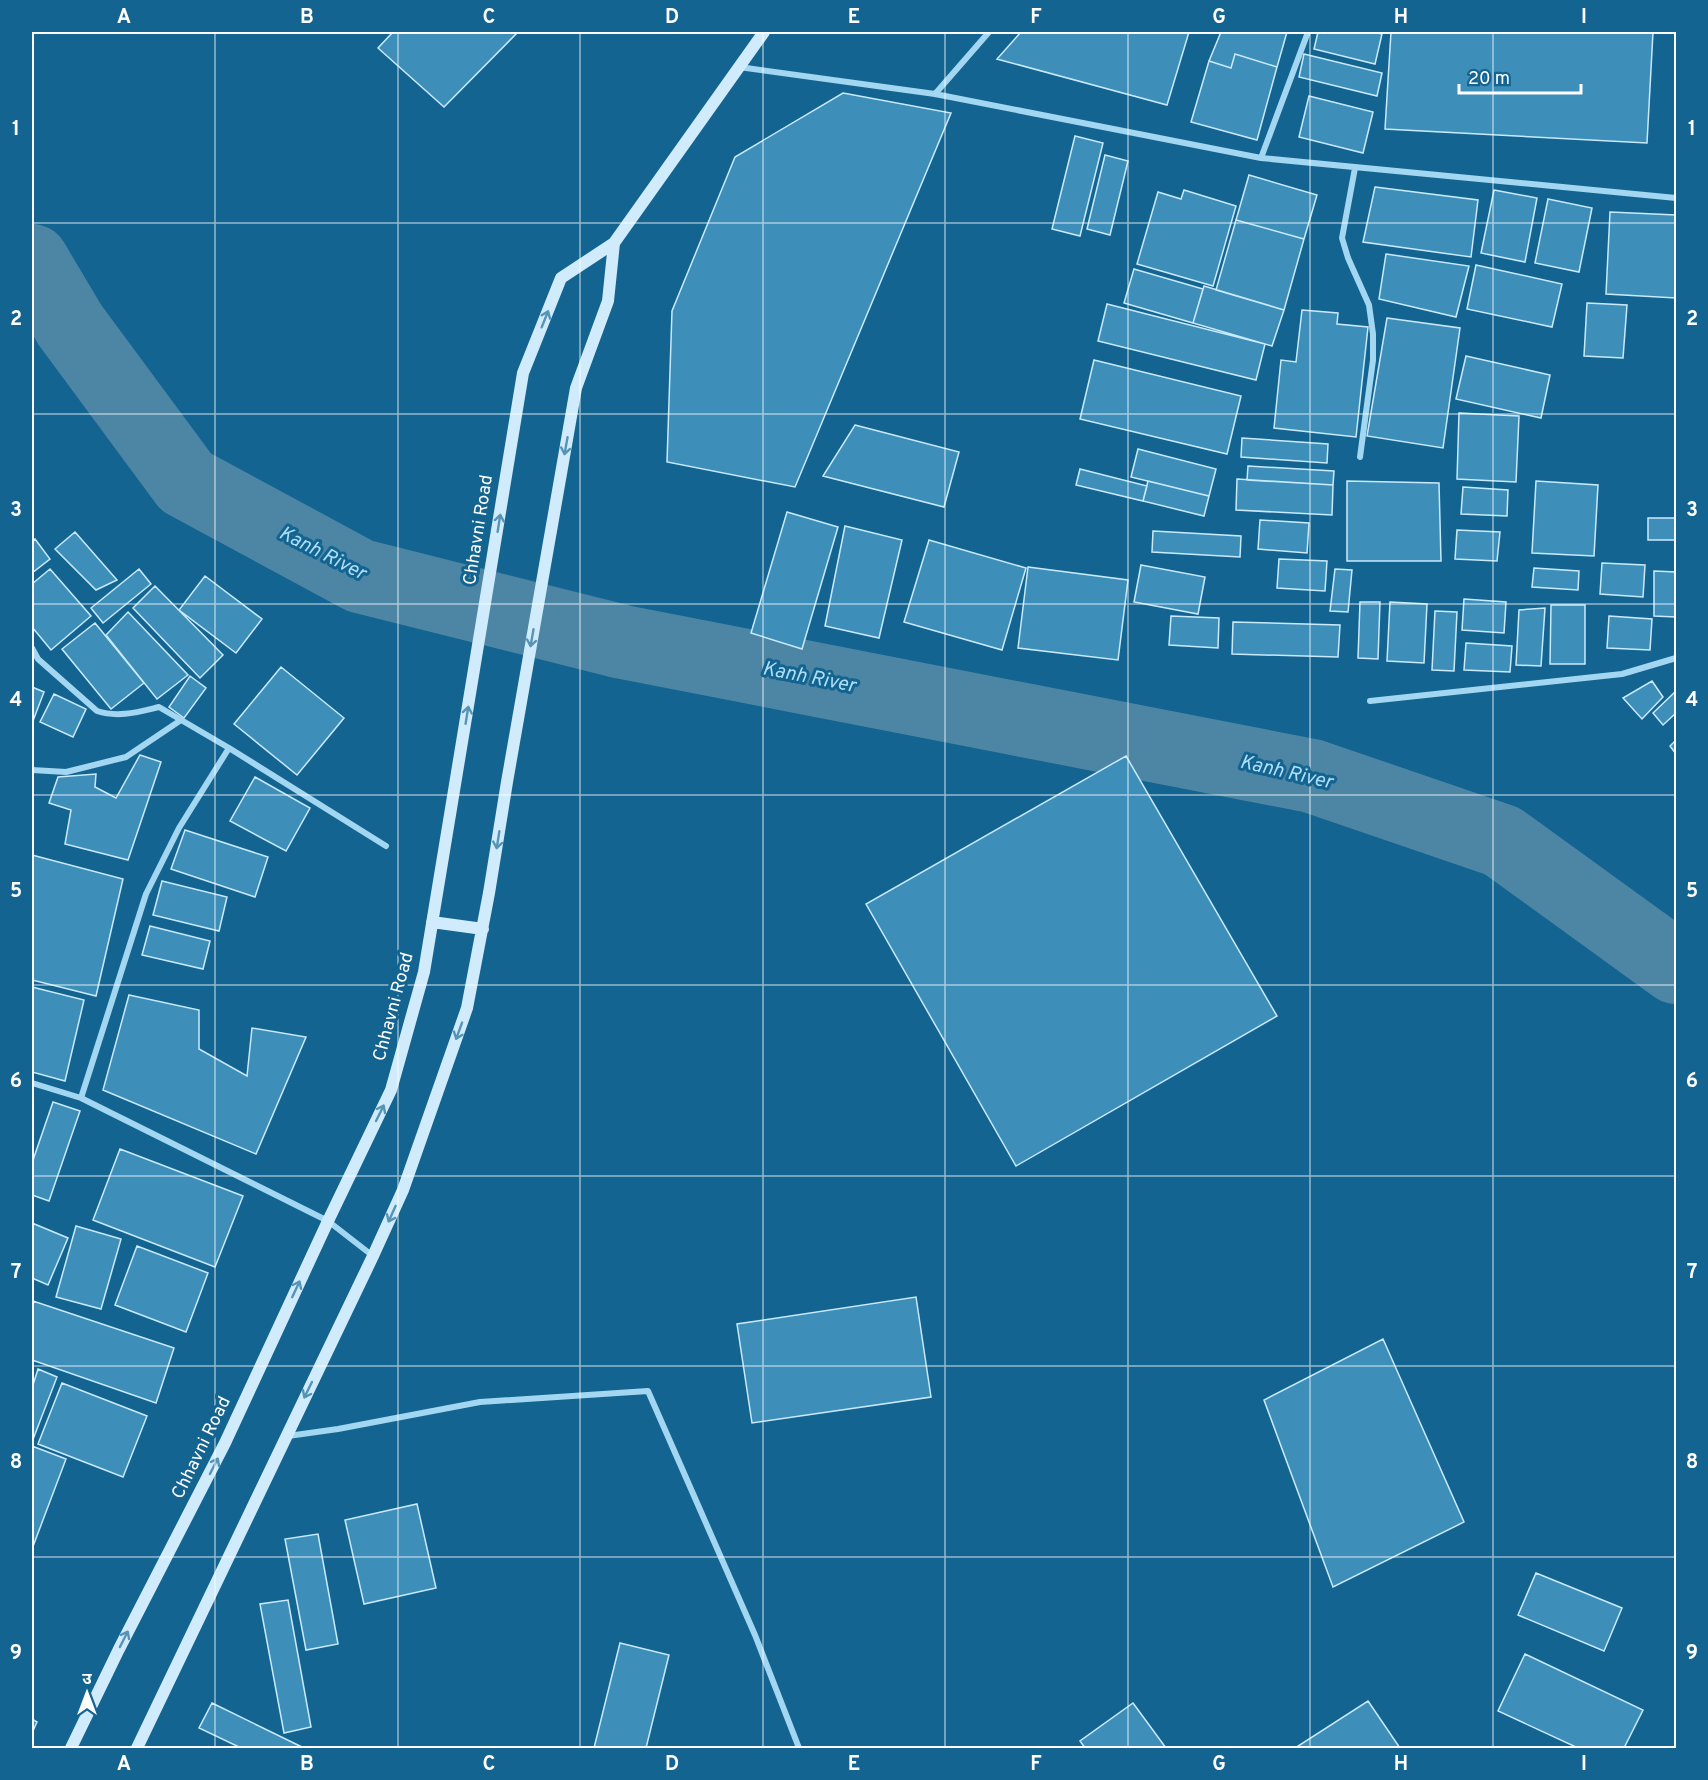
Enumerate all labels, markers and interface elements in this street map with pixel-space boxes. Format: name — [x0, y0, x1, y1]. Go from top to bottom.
text: A — [117, 5, 131, 31]
text: B — [300, 5, 314, 31]
text: C — [483, 5, 495, 31]
text: D — [665, 5, 679, 31]
text: E — [848, 5, 860, 31]
text: F — [1030, 5, 1042, 31]
text: G — [1212, 5, 1226, 31]
text: H — [1394, 5, 1408, 31]
text: I — [1581, 5, 1587, 31]
scale bar — [1459, 57, 1580, 95]
text: 20 m — [1468, 68, 1510, 91]
text: 1 — [12, 117, 20, 143]
text: 1 — [1688, 117, 1696, 143]
text: 2 — [10, 307, 22, 333]
text: 2 — [1686, 307, 1698, 333]
one-way arrow — [540, 310, 551, 329]
one-way arrow — [560, 435, 571, 455]
street label: Chhavni Road — [459, 473, 499, 587]
text: 3 — [10, 498, 22, 524]
text: 3 — [1686, 498, 1698, 524]
one-way arrow — [493, 513, 504, 533]
water label: Kanh River — [274, 521, 371, 588]
one-way arrow — [526, 627, 537, 647]
water label: Kanh River — [760, 656, 859, 700]
text: 4 — [10, 688, 22, 714]
text: 4 — [1686, 688, 1698, 714]
one-way arrow — [462, 706, 473, 726]
water label: Kanh River — [1237, 750, 1336, 797]
one-way arrow — [492, 830, 503, 850]
text: 5 — [10, 879, 22, 905]
text: 5 — [1686, 879, 1698, 905]
street label: Chhavni Road — [368, 950, 420, 1064]
one-way arrow — [453, 1021, 464, 1040]
text: 6 — [10, 1069, 22, 1095]
text: 6 — [1686, 1069, 1698, 1095]
one-way arrow — [374, 1105, 386, 1123]
one-way arrow — [385, 1205, 396, 1223]
text: 7 — [11, 1260, 21, 1286]
text: 7 — [1687, 1260, 1697, 1286]
one-way arrow — [291, 1281, 303, 1299]
one-way arrow — [302, 1381, 314, 1399]
street label: Chhavni Road — [167, 1393, 237, 1503]
text: 8 — [10, 1450, 22, 1476]
text: 8 — [1686, 1450, 1698, 1476]
one-way arrow — [208, 1457, 220, 1475]
one-way arrow — [118, 1631, 130, 1648]
text: 9 — [10, 1641, 22, 1667]
text: 9 — [1686, 1641, 1698, 1667]
north arrow — [57, 1663, 117, 1723]
text: उ — [82, 1670, 92, 1690]
text: A — [117, 1752, 131, 1778]
text: B — [300, 1752, 314, 1778]
text: C — [483, 1752, 495, 1778]
text: D — [665, 1752, 679, 1778]
text: E — [848, 1752, 860, 1778]
text: F — [1030, 1752, 1042, 1778]
text: G — [1212, 1752, 1226, 1778]
text: H — [1394, 1752, 1408, 1778]
text: I — [1581, 1752, 1587, 1778]

